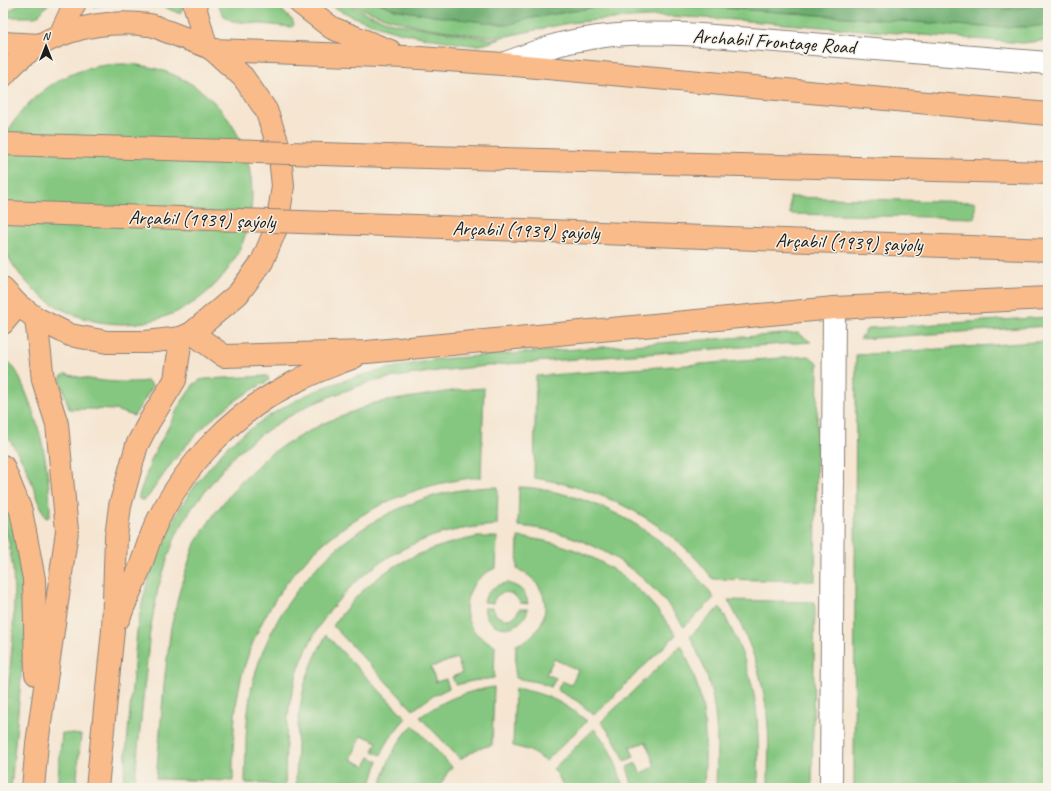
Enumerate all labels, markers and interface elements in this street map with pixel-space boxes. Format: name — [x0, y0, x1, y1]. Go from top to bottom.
street label: Archabil Frontage Road — [692, 23, 859, 60]
north arrow — [26, 26, 66, 66]
text: N — [43, 29, 52, 43]
street label: Arçabil (1939) şaýoly — [128, 204, 277, 235]
street label: Arçabil (1939) şaýoly — [452, 215, 601, 246]
street label: Arçabil (1939) şaýoly — [775, 227, 924, 258]

